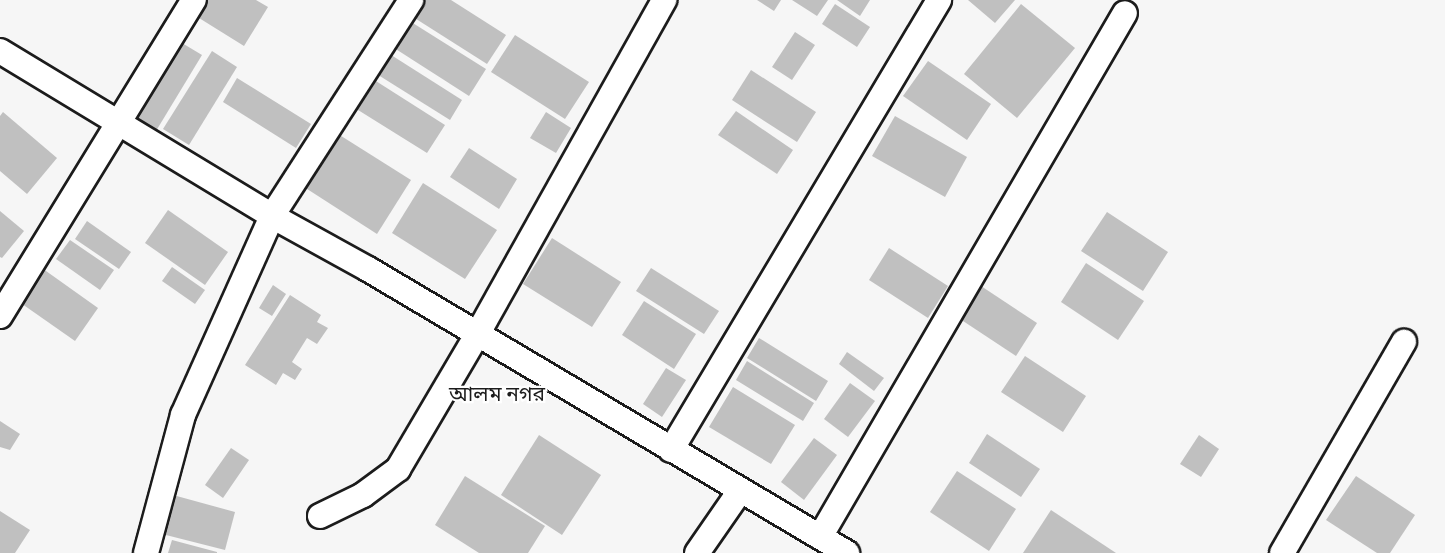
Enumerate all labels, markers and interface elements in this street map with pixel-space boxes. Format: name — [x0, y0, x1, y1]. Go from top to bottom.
district label: আলম নগর — [449, 381, 545, 407]

